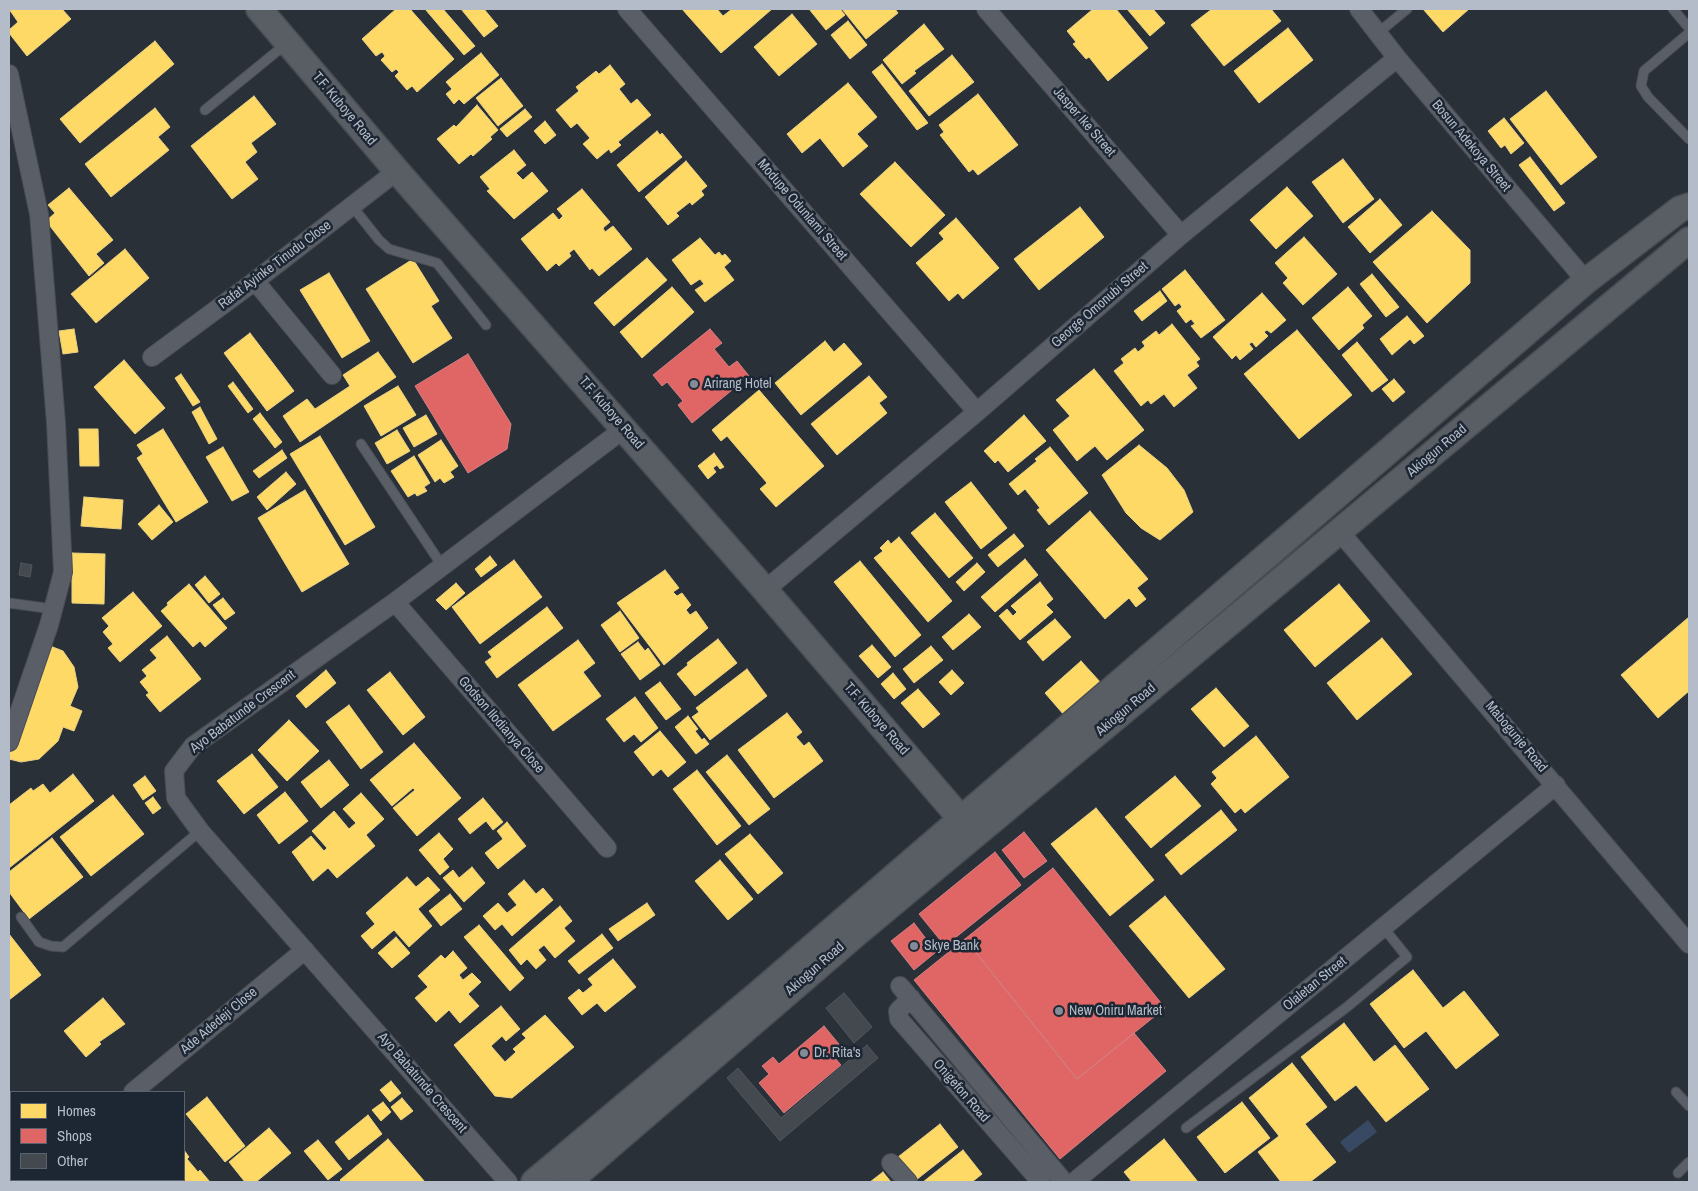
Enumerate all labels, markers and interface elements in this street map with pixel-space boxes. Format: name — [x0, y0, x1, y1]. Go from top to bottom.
street label: T.F. Kuboye Road — [308, 69, 380, 149]
street label: Jasper Ike Street — [1049, 84, 1119, 160]
street label: Bosun Adekoya Street — [1428, 97, 1514, 195]
street label: Modupe Odunlami Street — [754, 156, 850, 264]
street label: Rafat Ayinke Tinudu Close — [215, 217, 335, 313]
street label: George Omonubi Street — [1048, 258, 1152, 352]
street label: T.F. Kuboye Road — [575, 373, 647, 453]
place label: Arirang Hotel — [704, 376, 772, 392]
marker: Arirang Hotel — [688, 378, 700, 390]
street label: Akiogun Road — [1404, 421, 1470, 481]
street label: Ayo Babatunde Crescent — [187, 667, 299, 757]
street label: Godson Ilodianya Close — [454, 673, 548, 777]
street label: T.F. Kuboye Road — [840, 679, 912, 759]
street label: Akiogun Road — [1093, 680, 1159, 740]
street label: Mabogunje Road — [1481, 698, 1551, 776]
place label: Skye Bank — [924, 938, 979, 954]
street label: Akiogun Road — [782, 939, 848, 999]
marker: Skye Bank — [908, 940, 920, 952]
street label: Olaletan Street — [1280, 953, 1350, 1015]
street label: Ade Adedeji Close — [177, 984, 261, 1058]
place label: New Oniru Market — [1069, 1003, 1162, 1019]
marker: New Oniru Market — [1053, 1005, 1065, 1017]
street label: Ayo Babatunde Crescent — [374, 1029, 470, 1137]
place label: Dr. Rita's — [814, 1045, 861, 1061]
marker: Dr. Rita's — [798, 1047, 810, 1059]
street label: Onigefon Road — [929, 1056, 993, 1126]
legend — [10, 1091, 185, 1181]
text: Homes — [57, 1100, 96, 1121]
text: Shops — [57, 1125, 92, 1146]
text: Other — [57, 1150, 88, 1171]

